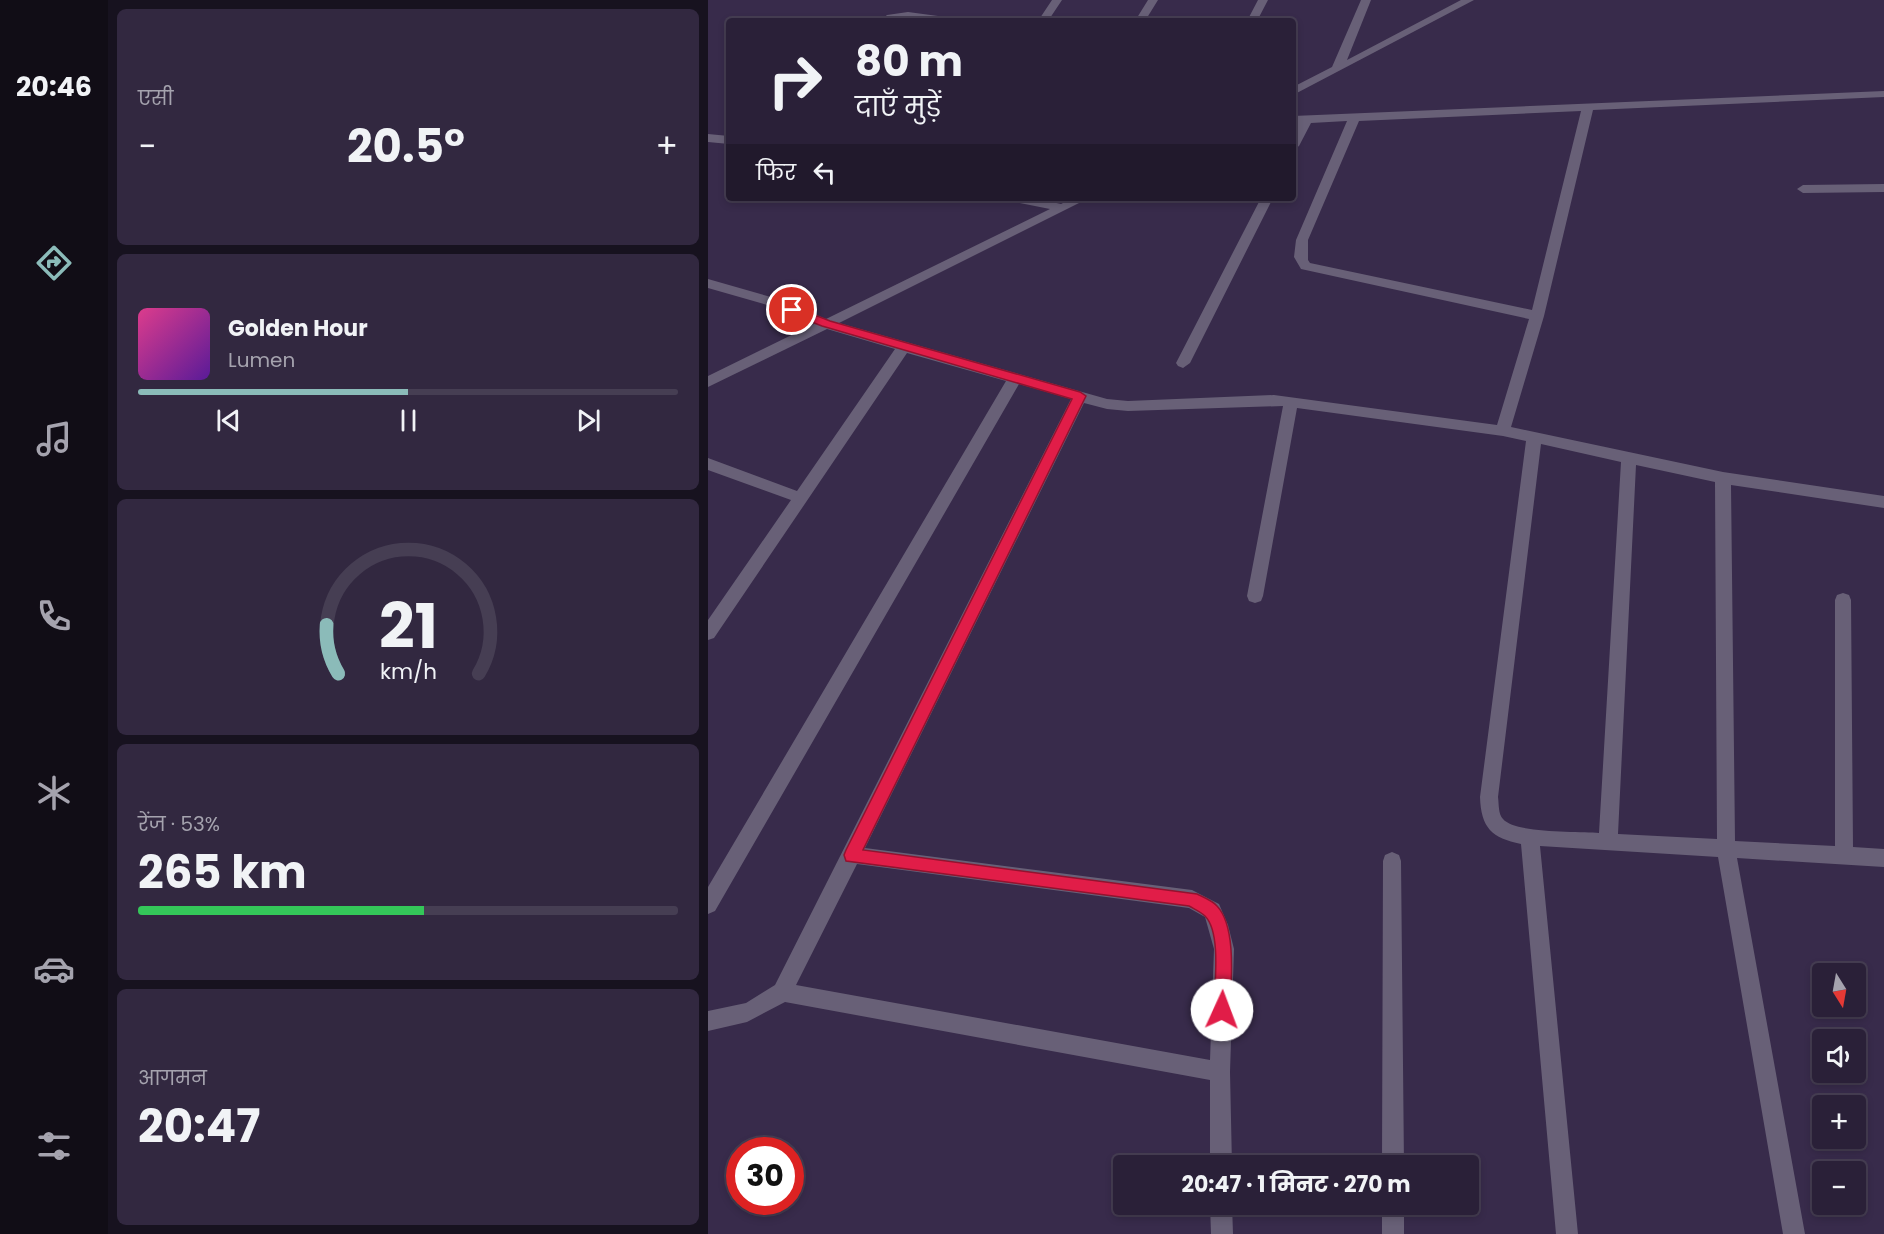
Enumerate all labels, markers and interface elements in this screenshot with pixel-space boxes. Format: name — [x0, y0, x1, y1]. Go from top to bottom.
text: 80 m — [855, 32, 963, 91]
icon: right — [756, 42, 834, 120]
text: 20:46 — [16, 68, 92, 105]
text: एसी — [138, 84, 173, 112]
text: दाएँ मुड़ें — [855, 88, 941, 125]
text: 20.5° — [347, 115, 465, 178]
text: − — [138, 123, 156, 170]
text: + — [655, 123, 678, 170]
icon: left — [808, 156, 841, 189]
text: फिर — [756, 157, 796, 188]
icon: directions — [33, 242, 75, 284]
pin — [766, 284, 817, 335]
icon: arrive — [775, 293, 808, 326]
text: Golden Hour — [228, 313, 368, 344]
text: Lumen — [228, 346, 295, 374]
icon: previous — [212, 404, 245, 437]
icon: pause — [392, 404, 425, 437]
icon: next — [572, 404, 605, 437]
icon: music — [33, 418, 75, 460]
text: 21 — [378, 582, 438, 670]
icon: phone — [33, 595, 75, 637]
text: km/h — [379, 656, 437, 687]
icon: climate — [33, 772, 75, 814]
text: रेंज · 53% — [138, 810, 220, 838]
text: 265 km — [138, 841, 307, 904]
icon: car — [33, 948, 75, 990]
north arrow — [1812, 963, 1866, 1017]
map controls — [1812, 963, 1866, 1215]
position arrow — [1190, 978, 1254, 1042]
button: sound — [1812, 1029, 1866, 1083]
text: आगमन — [138, 1064, 207, 1092]
text: 20:47 — [138, 1095, 260, 1158]
button: + — [1812, 1095, 1866, 1149]
icon: filters — [33, 1125, 75, 1167]
speed limit sign: 30 — [726, 1137, 804, 1215]
button: − — [1812, 1161, 1866, 1215]
text: 20:47 · 1 मिनट · 270 m — [1181, 1169, 1411, 1200]

